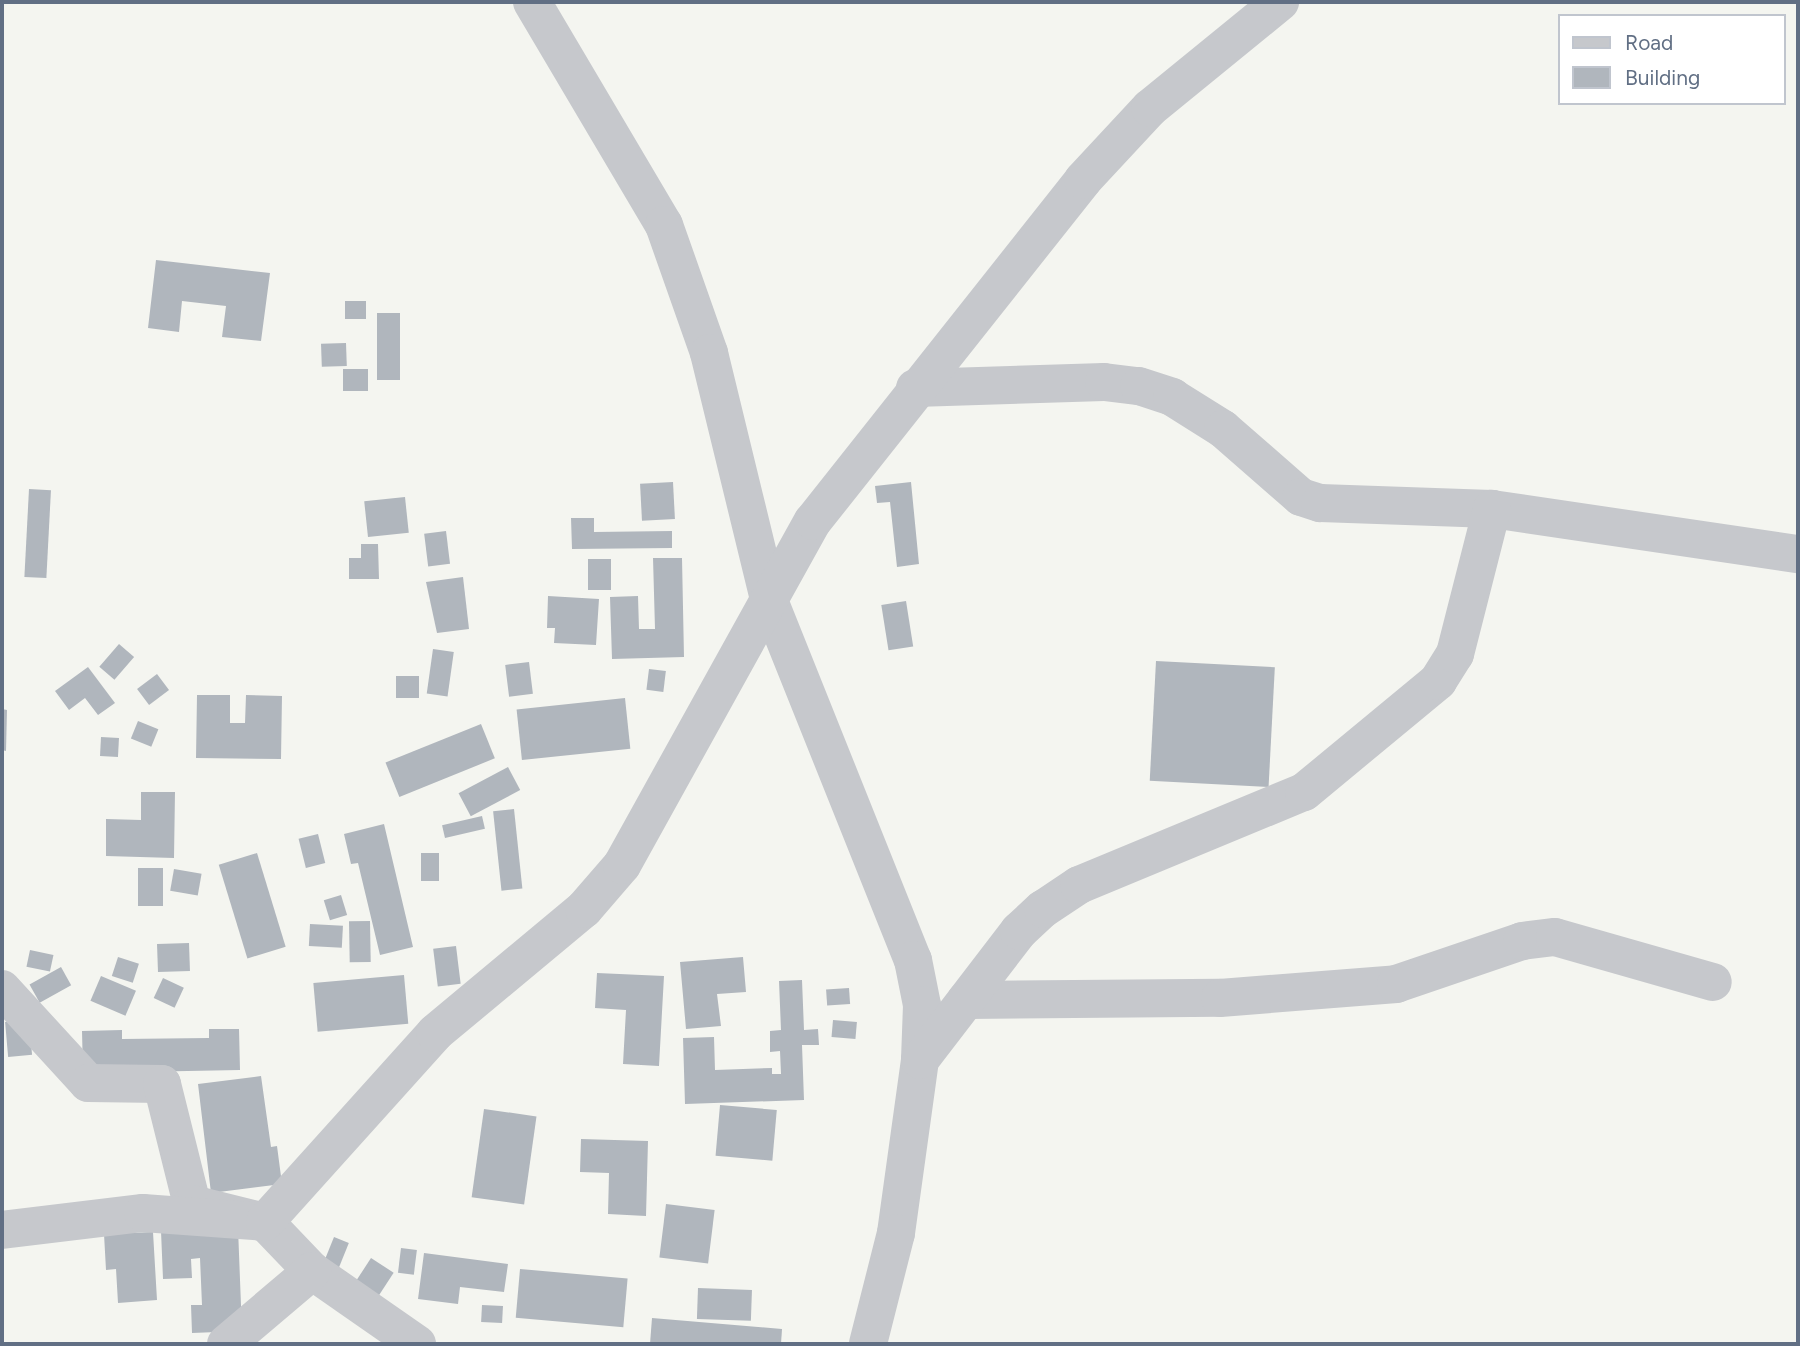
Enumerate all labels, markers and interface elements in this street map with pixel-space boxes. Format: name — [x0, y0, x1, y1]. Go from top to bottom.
legend — [1559, 14, 1786, 105]
text: Road — [1625, 30, 1673, 55]
text: Building — [1625, 65, 1700, 90]

